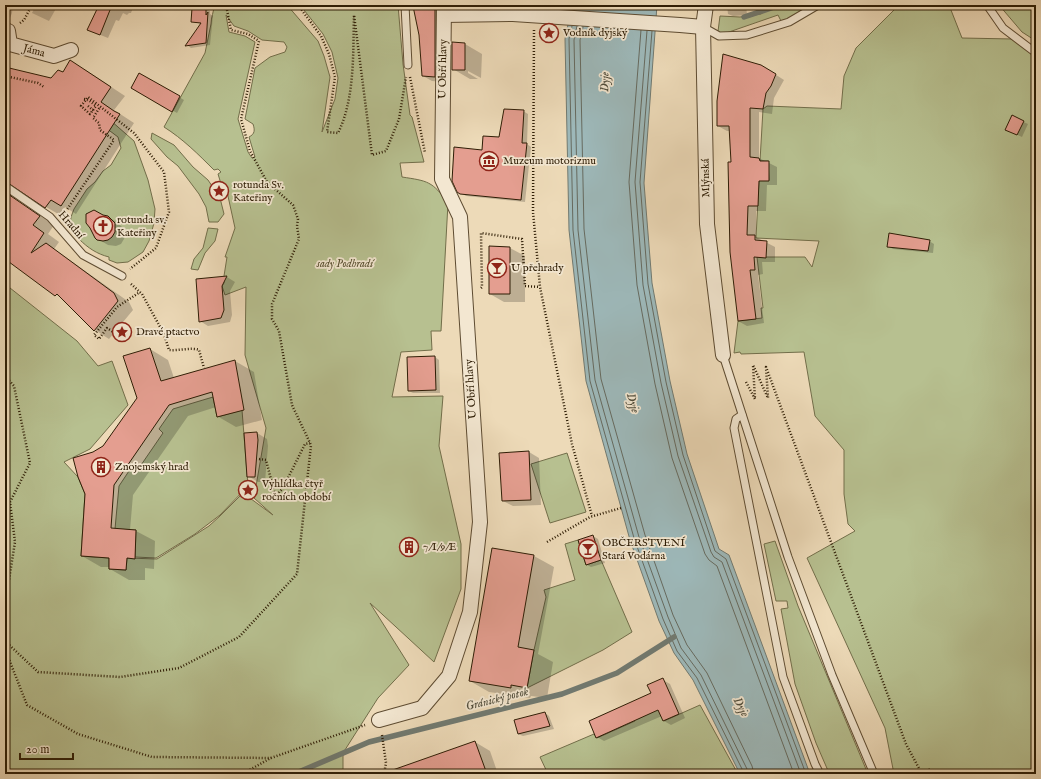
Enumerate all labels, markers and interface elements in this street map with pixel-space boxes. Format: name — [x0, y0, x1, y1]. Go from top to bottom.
place icon: Vodník dyjský — [538, 22, 560, 44]
place label: Vodník dyjský — [562, 26, 628, 40]
street label: U Obří hlavy — [435, 38, 451, 99]
street label: Jáma — [20, 41, 47, 61]
water label: Dyje — [597, 72, 613, 92]
museum icon: Muzeum motorizmu — [478, 150, 500, 172]
place label: Muzeum motorizmu — [503, 154, 596, 168]
street label: Mlýnská — [699, 158, 713, 198]
place label: rotunda Sv. Kateřiny — [233, 178, 284, 205]
place icon: rotunda Sv. Kateřiny — [208, 180, 230, 202]
street label: Hradní — [55, 208, 88, 243]
place label: rotunda sv. Kateřiny — [117, 213, 166, 240]
church icon: rotunda sv. Kateřiny — [92, 215, 114, 237]
park label: sady Podhradí — [316, 257, 375, 271]
bar icon: U přehrady — [486, 257, 508, 279]
place label: U přehrady — [511, 261, 564, 275]
place icon: Dravé ptactvo — [111, 321, 133, 343]
place label: Dravé ptactvo — [136, 325, 200, 339]
street label: U Obří hlavy — [462, 358, 480, 419]
water label: Dyje — [623, 391, 643, 415]
building icon: Znojemský hrad — [90, 456, 112, 478]
place label: Znojemský hrad — [115, 460, 189, 474]
place label: Vyhlídka čtyř ročních období — [261, 477, 332, 504]
place icon: Vyhlídka čtyř ročních období — [237, 479, 259, 501]
building icon: 7/I/9/E — [398, 536, 420, 558]
place label: OBČERSTVENÍ Stará Vodárna — [602, 536, 686, 563]
bar icon: OBČERSTVENÍ Stará Vodárna — [577, 538, 599, 560]
place label: 7/I/9/E — [423, 540, 457, 554]
water label: Gránický potok — [464, 684, 530, 714]
water label: Dyje — [730, 695, 752, 719]
scale bar — [20, 735, 73, 761]
text: 20 m — [26, 742, 49, 757]

